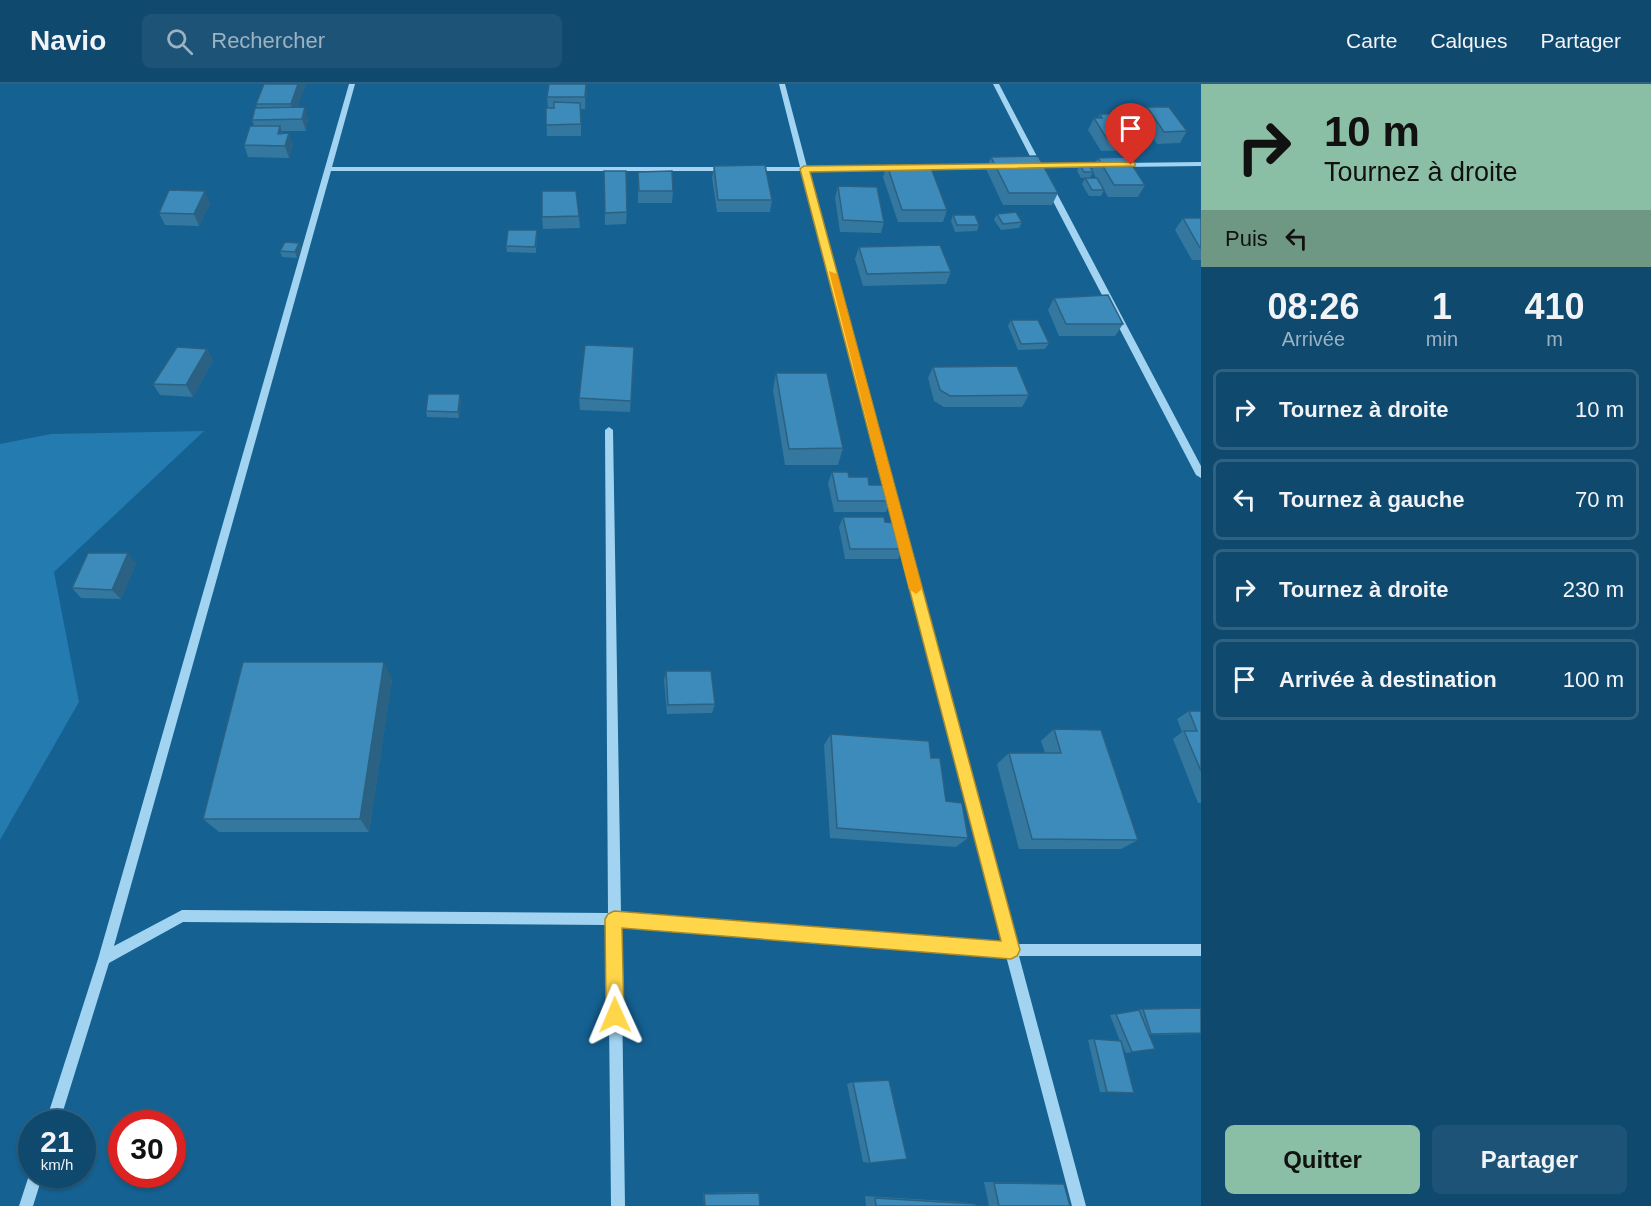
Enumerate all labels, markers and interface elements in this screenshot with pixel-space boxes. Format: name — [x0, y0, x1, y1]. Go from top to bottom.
search box — [142, 14, 562, 68]
text: Navio — [30, 25, 106, 56]
icon: search — [163, 25, 196, 58]
text: Rechercher — [211, 28, 325, 53]
text: Carte — [1346, 29, 1397, 52]
text: Calques — [1430, 29, 1507, 52]
text: Partager — [1540, 29, 1621, 52]
pin — [1105, 103, 1156, 165]
icon: right — [1225, 108, 1303, 186]
text: 10 m — [1324, 108, 1420, 155]
icon: arrive — [1114, 112, 1147, 145]
text: Tournez à droite — [1324, 157, 1518, 187]
icon: left — [1280, 222, 1313, 255]
text: Puis — [1225, 226, 1268, 251]
text: 08:26 — [1267, 286, 1359, 327]
text: 1 — [1432, 286, 1452, 327]
text: 410 — [1524, 286, 1585, 327]
text: Arrivée — [1282, 328, 1345, 350]
text: min — [1426, 328, 1458, 350]
text: m — [1546, 328, 1563, 350]
icon: right — [1228, 393, 1261, 426]
text: Tournez à droite — [1279, 397, 1449, 422]
text: 10 m — [1575, 397, 1624, 422]
icon: left — [1228, 483, 1261, 516]
text: Tournez à gauche — [1279, 487, 1464, 512]
text: 70 m — [1575, 487, 1624, 512]
icon: right — [1228, 573, 1261, 606]
text: Tournez à droite — [1279, 577, 1449, 602]
text: 230 m — [1563, 577, 1624, 602]
icon: arrive — [1228, 663, 1261, 696]
text: Arrivée à destination — [1279, 667, 1497, 692]
text: 100 m — [1563, 667, 1624, 692]
position arrow — [583, 983, 647, 1047]
speed limit sign: 30 — [108, 1110, 186, 1188]
text: 21 — [40, 1125, 74, 1158]
button: Quitter — [1225, 1125, 1420, 1194]
button: Partager — [1432, 1125, 1627, 1194]
text: km/h — [41, 1156, 73, 1173]

